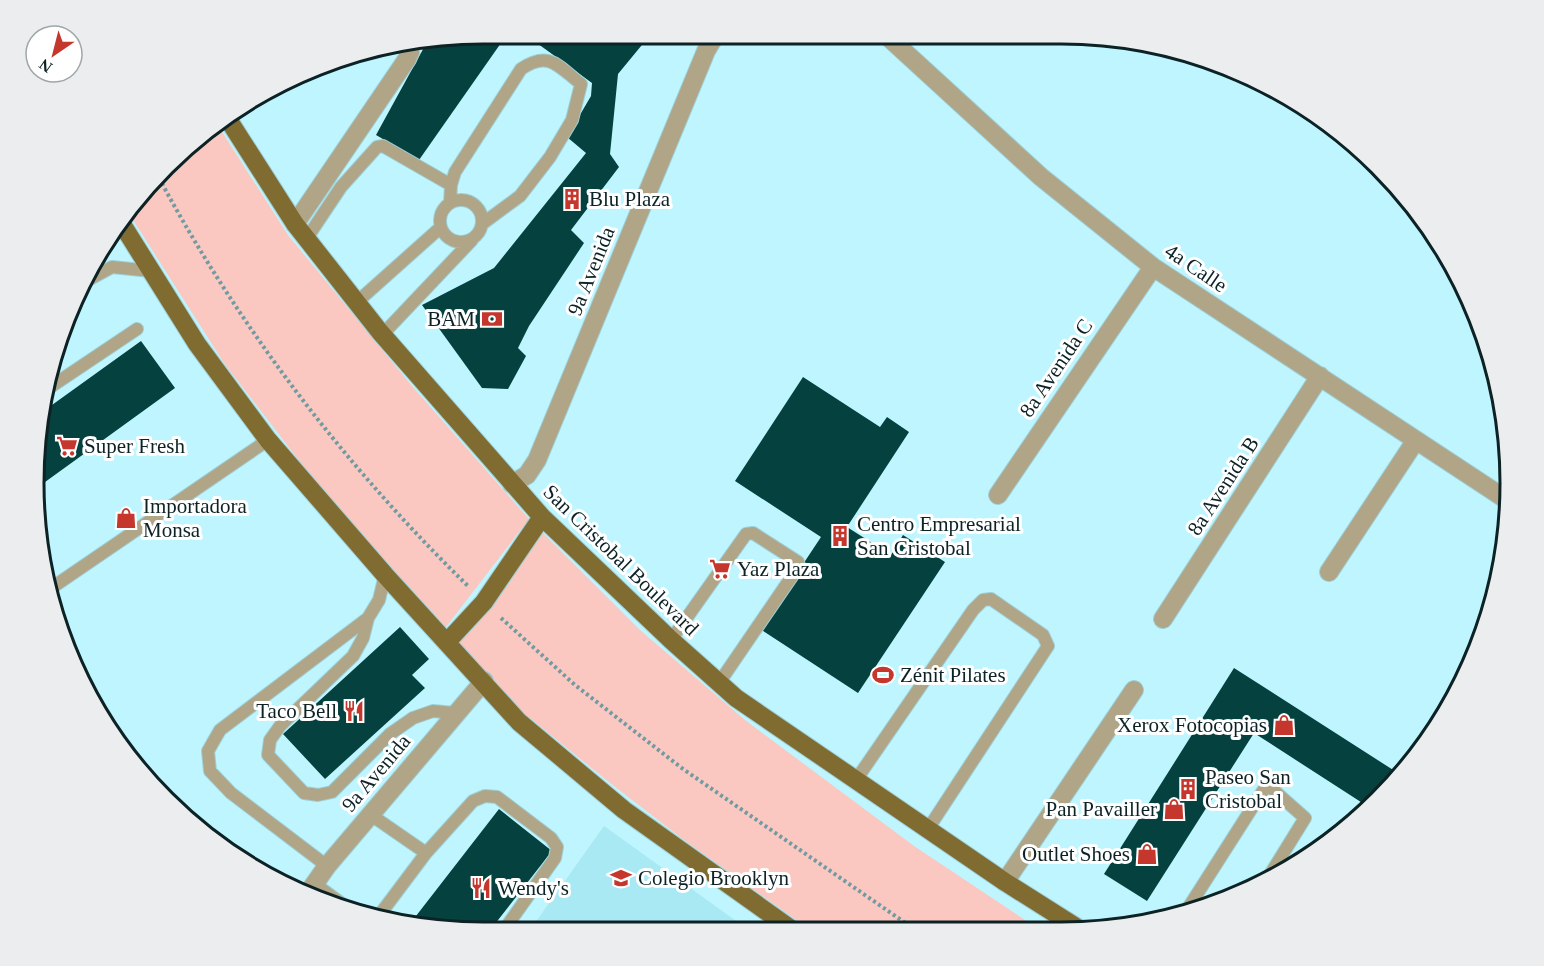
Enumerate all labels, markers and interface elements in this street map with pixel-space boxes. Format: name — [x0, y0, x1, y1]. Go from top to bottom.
north arrow — [24, 24, 84, 84]
text: N — [36, 55, 55, 76]
building icon: Blu Plaza — [560, 187, 584, 211]
place label: Blu Plaza — [589, 187, 671, 211]
street label: 9a Avenida — [562, 223, 620, 319]
street label: 4a Calle — [1161, 239, 1231, 297]
place label: BAM — [427, 307, 475, 331]
bank icon: BAM — [480, 307, 504, 331]
street label: 8a Avenida C — [1015, 315, 1097, 421]
street label: 8a Avenida B — [1182, 432, 1264, 540]
supermarket icon: Super Fresh — [55, 434, 79, 458]
place label: Super Fresh — [84, 434, 185, 458]
street label: San Cristobal Boulevard — [538, 480, 704, 641]
place label: Importadora Monsa — [143, 494, 247, 542]
shop icon: Importadora Monsa — [114, 506, 138, 530]
place label: Centro Empresarial San Cristobal — [857, 512, 1021, 560]
building icon: Centro Empresarial San Cristobal — [828, 524, 852, 548]
supermarket icon: Yaz Plaza — [708, 557, 732, 581]
place label: Yaz Plaza — [737, 557, 820, 581]
sports icon: Zénit Pilates — [871, 663, 895, 687]
place label: Zénit Pilates — [900, 663, 1006, 687]
place label: Taco Bell — [256, 699, 337, 723]
restaurant icon: Taco Bell — [342, 699, 366, 723]
place label: Xerox Fotocopias — [1117, 713, 1267, 737]
shop icon: Xerox Fotocopias — [1272, 713, 1296, 737]
street label: 9a Avenida — [337, 729, 416, 817]
place label: Paseo San Cristobal — [1205, 765, 1291, 813]
building icon: Paseo San Cristobal — [1176, 777, 1200, 801]
place label: Pan Pavailler — [1046, 797, 1157, 821]
shop icon: Pan Pavailler — [1162, 797, 1186, 821]
place label: Outlet Shoes — [1022, 842, 1130, 866]
shop icon: Outlet Shoes — [1135, 842, 1159, 866]
school or university icon: Colegio Brooklyn — [609, 866, 633, 890]
place label: Colegio Brooklyn — [638, 866, 790, 890]
restaurant icon: Wendy's — [469, 876, 493, 900]
place label: Wendy's — [498, 876, 569, 900]

